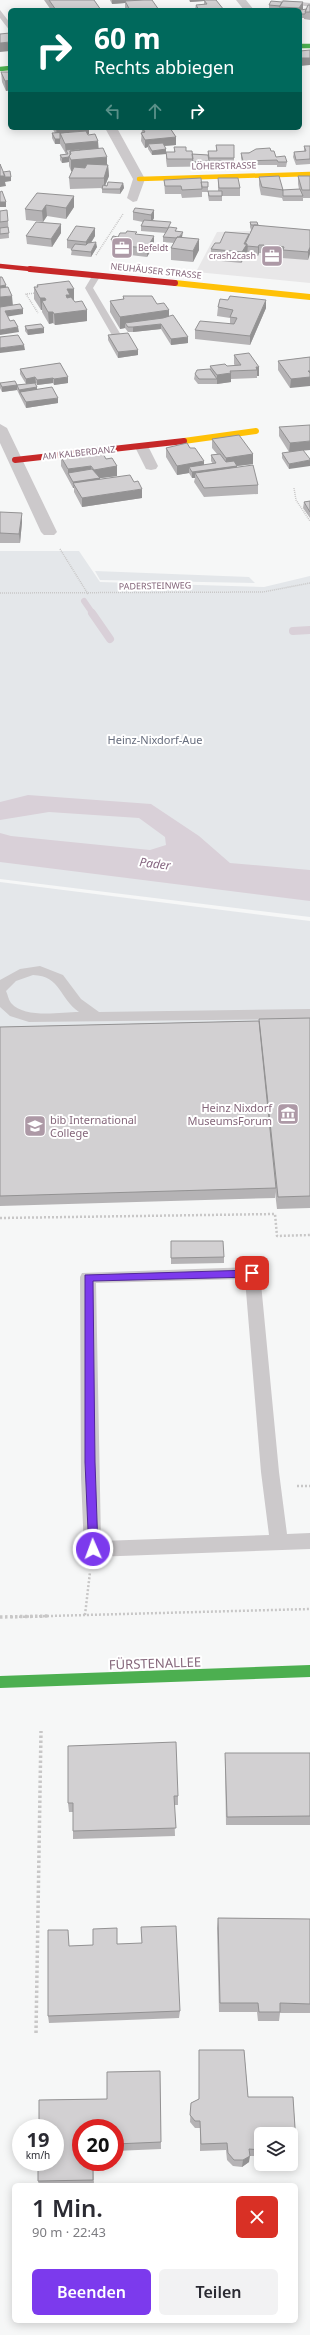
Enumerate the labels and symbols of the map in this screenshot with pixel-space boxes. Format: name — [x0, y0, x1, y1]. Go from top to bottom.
street label: LÖHERSTRASSE — [191, 158, 257, 173]
office icon: Befeldt — [109, 235, 135, 261]
place label: Befeldt — [138, 241, 169, 254]
office icon: crash2cash — [259, 243, 285, 269]
place label: crash2cash — [209, 249, 256, 262]
street label: NEUHÄUSER STRASSE — [110, 259, 202, 282]
street label: AM KALBERDANZ — [42, 442, 116, 463]
street label: PADERSTEINWEG — [119, 578, 191, 593]
park label: Heinz-Nixdorf-Aue — [108, 732, 202, 747]
water label: Pader — [138, 853, 173, 874]
place label: Heinz Nixdorf MuseumsForum — [187, 1100, 273, 1128]
museum icon: Heinz Nixdorf MuseumsForum — [275, 1101, 301, 1127]
place label: bib International College — [50, 1112, 137, 1140]
school or university icon: bib International College — [22, 1113, 48, 1139]
pin — [235, 1256, 269, 1290]
position arrow — [72, 1528, 114, 1570]
street label: FÜRSTENALLEE — [109, 1652, 201, 1674]
speed limit sign: 20 — [72, 2119, 124, 2171]

